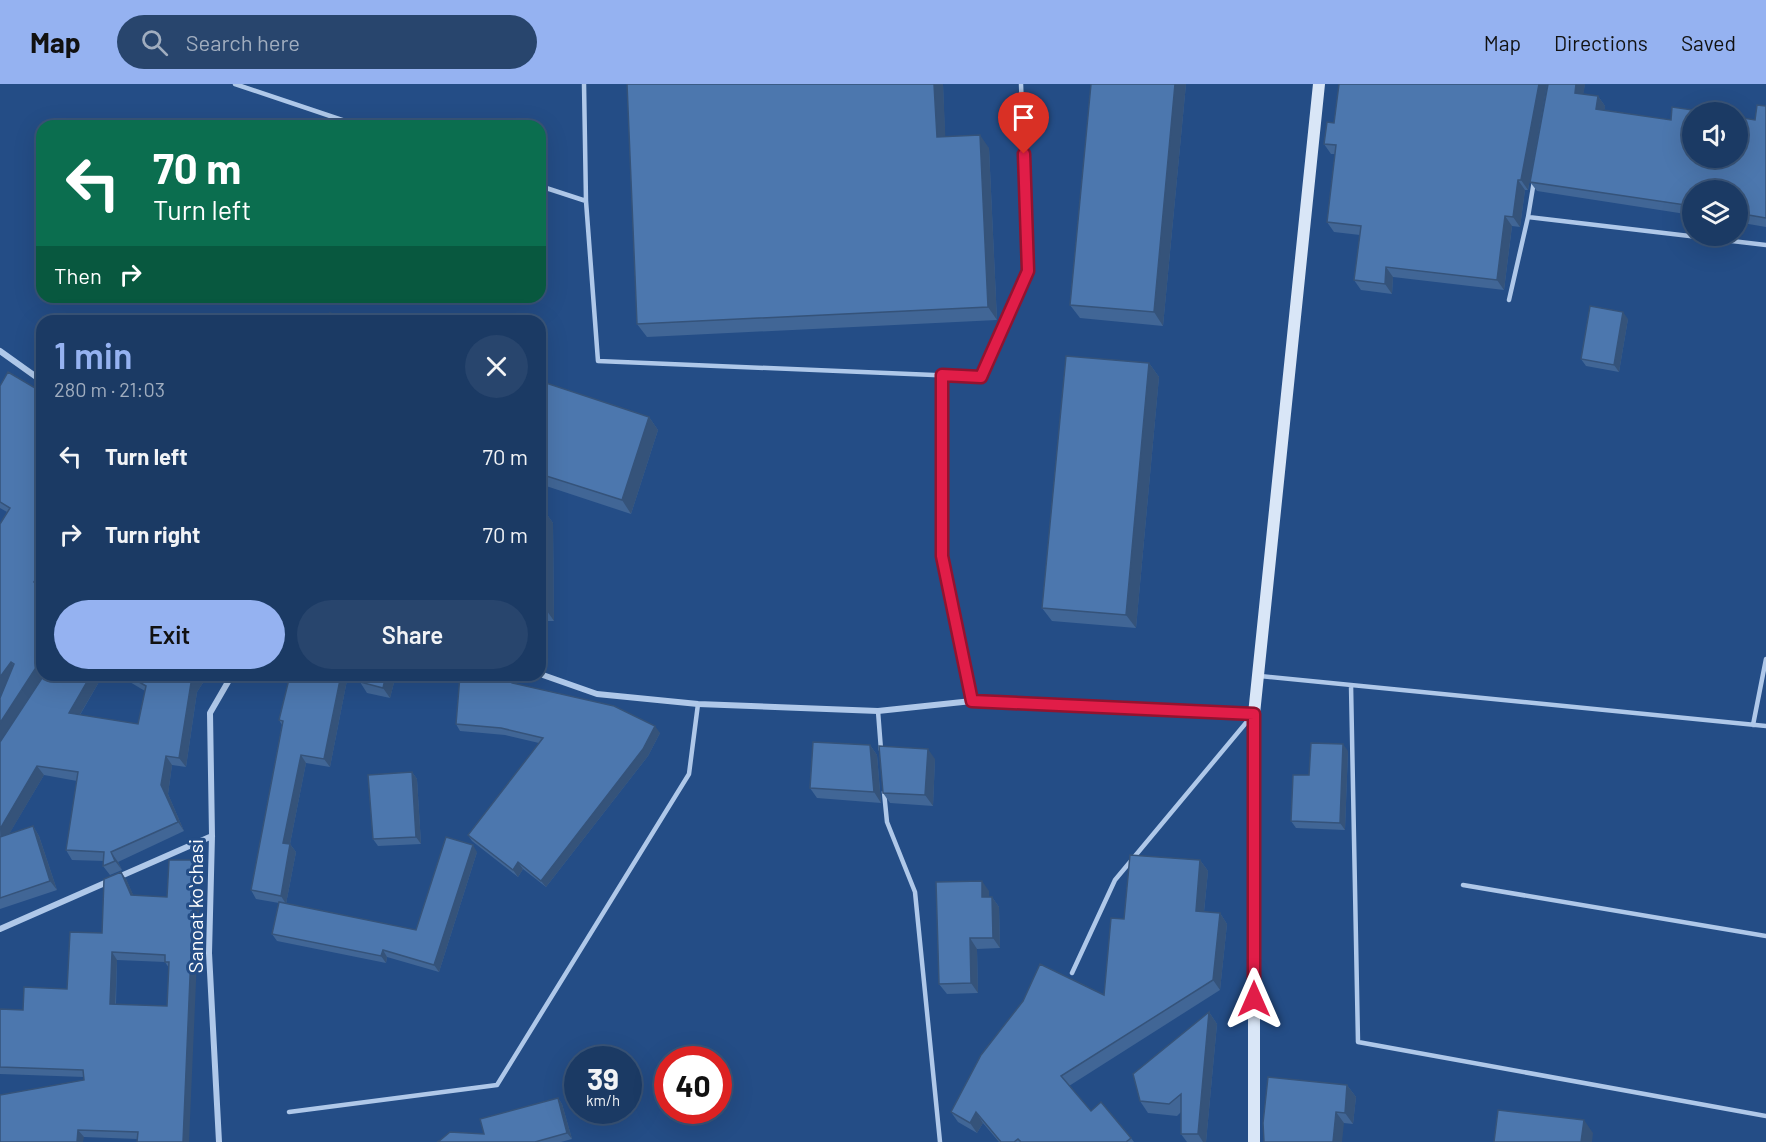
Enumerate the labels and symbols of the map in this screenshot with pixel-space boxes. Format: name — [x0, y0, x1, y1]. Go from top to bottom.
pin — [998, 92, 1049, 154]
street label: Sanoat koʻchasi — [183, 839, 207, 973]
position arrow — [1222, 967, 1286, 1031]
speed limit sign: 40 — [654, 1046, 732, 1124]

